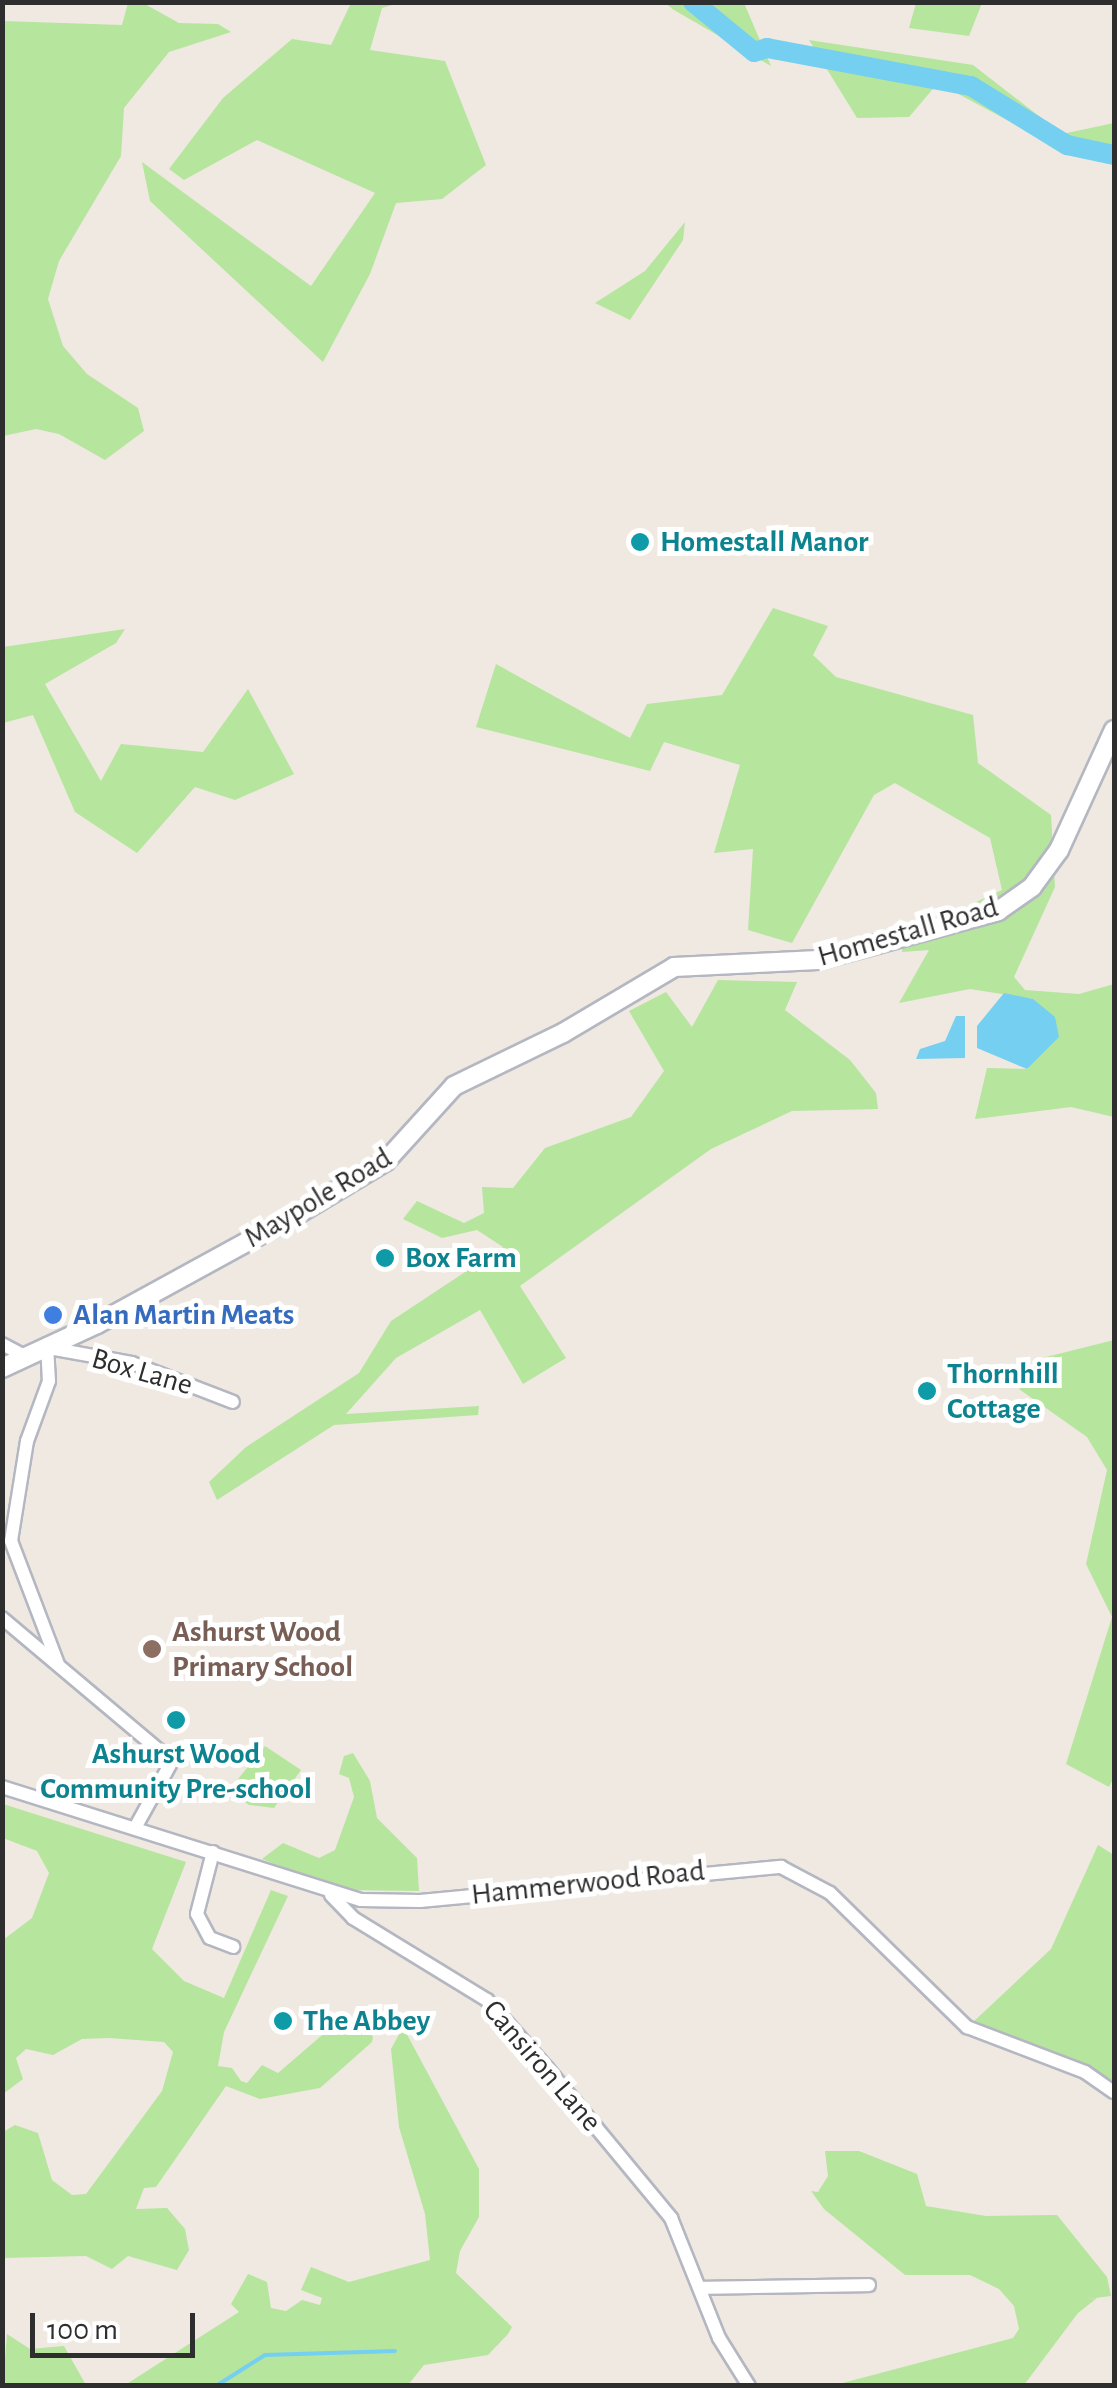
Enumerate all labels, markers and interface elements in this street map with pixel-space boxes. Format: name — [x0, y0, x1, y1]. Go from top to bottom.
place label: Homestall Manor — [660, 524, 868, 560]
marker: Homestall Manor — [629, 531, 651, 553]
street label: Homestall Road — [814, 889, 1002, 975]
street label: Maypole Road — [238, 1140, 398, 1256]
place label: Box Farm — [405, 1240, 517, 1276]
marker: Box Farm — [374, 1247, 396, 1269]
place label: Alan Martin Meats — [73, 1297, 294, 1333]
marker: Alan Martin Meats — [42, 1304, 64, 1326]
street label: Box Lane — [87, 1340, 197, 1404]
place label: Thornhill Cottage — [947, 1356, 1059, 1426]
marker: Thornhill Cottage — [916, 1380, 938, 1402]
place label: Ashurst Wood Primary School — [172, 1614, 353, 1684]
marker: Ashurst Wood Primary School — [141, 1638, 163, 1660]
marker: Ashurst Wood Community Pre-school — [165, 1709, 187, 1731]
place label: Ashurst Wood Community Pre-school — [40, 1736, 312, 1806]
street label: Hammerwood Road — [470, 1853, 706, 1913]
street label: Cansiron Lane — [475, 1993, 609, 2139]
place label: The Abbey — [303, 2003, 430, 2039]
marker: The Abbey — [272, 2010, 294, 2032]
scale bar — [35, 2293, 200, 2355]
text: 100 m — [47, 2315, 118, 2345]

